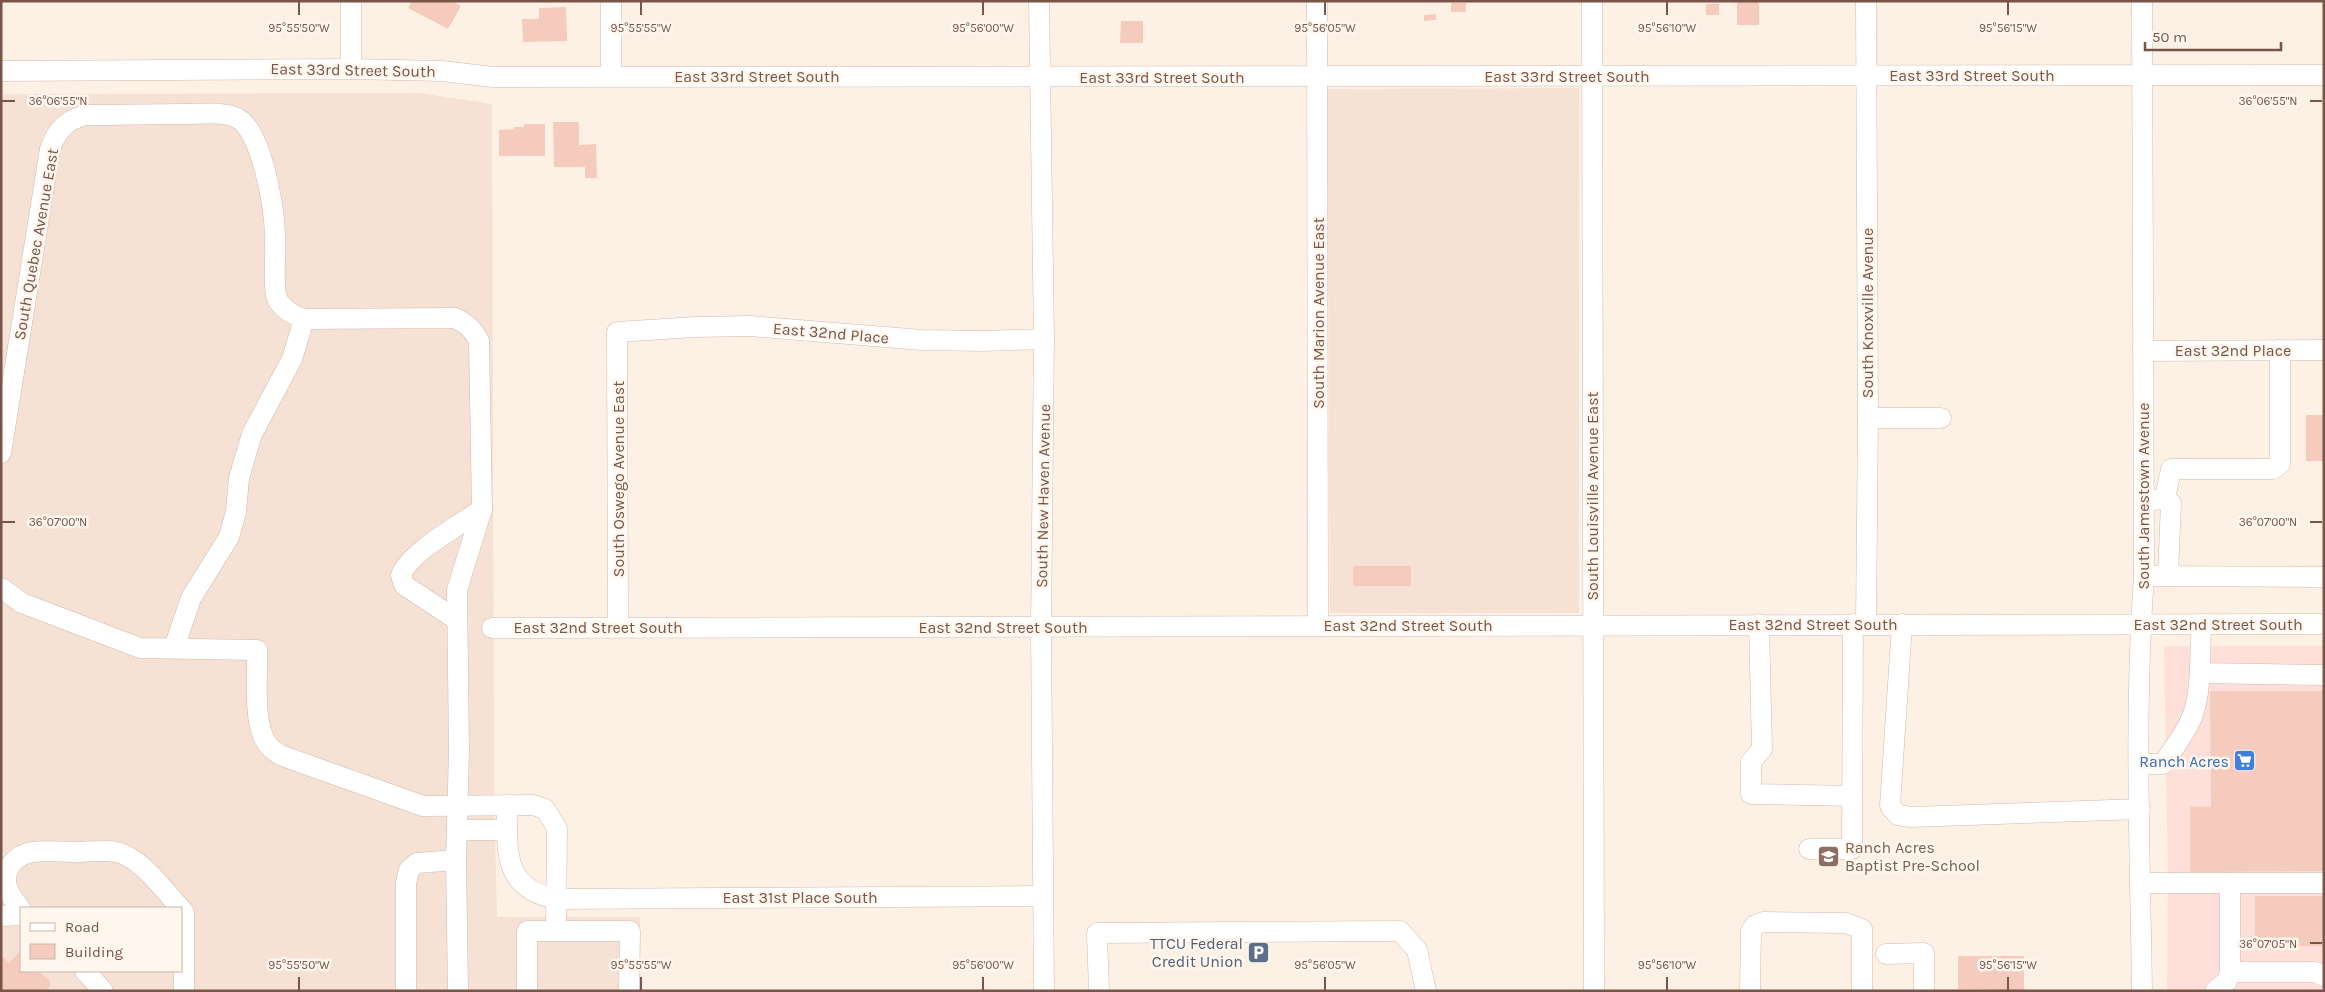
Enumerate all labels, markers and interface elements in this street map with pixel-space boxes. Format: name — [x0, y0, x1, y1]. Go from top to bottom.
scale bar — [2145, 20, 2281, 52]
text: 95°55'50"W — [268, 21, 330, 35]
text: 95°55'55"W — [611, 21, 672, 35]
text: 95°56'00"W — [952, 21, 1014, 35]
text: 95°56'05"W — [1294, 21, 1356, 35]
text: 95°56'10"W — [1638, 21, 1697, 35]
text: 95°56'15"W — [1979, 21, 2037, 35]
text: 50 m — [2152, 28, 2187, 46]
street label: East 33rd Street South — [270, 59, 436, 81]
street label: East 33rd Street South — [1889, 66, 2055, 85]
street label: East 33rd Street South — [674, 67, 840, 86]
street label: East 33rd Street South — [1484, 67, 1650, 86]
street label: East 33rd Street South — [1079, 68, 1245, 87]
text: 36°06'55"N — [28, 94, 88, 108]
text: 36°06'55"N — [2238, 94, 2298, 108]
street label: South Quebec Avenue East — [10, 147, 62, 341]
street label: South Marion Avenue East — [1309, 217, 1328, 409]
street label: South Knoxville Avenue — [1858, 228, 1877, 398]
street label: East 32nd Place — [772, 318, 890, 348]
street label: East 32nd Place — [2175, 341, 2291, 360]
street label: South Oswego Avenue East — [609, 381, 628, 577]
street label: South Louisville Avenue East — [1583, 391, 1602, 601]
street label: South Jamestown Avenue — [2134, 403, 2153, 589]
street label: South New Haven Avenue — [1032, 404, 1054, 588]
text: 36°07'00"N — [29, 515, 87, 529]
text: 36°07'00"N — [2239, 515, 2297, 529]
street label: East 32nd Street South — [1728, 615, 1898, 634]
street label: East 32nd Street South — [2133, 615, 2303, 634]
street label: East 32nd Street South — [1323, 616, 1493, 635]
street label: East 32nd Street South — [513, 618, 683, 637]
street label: East 32nd Street South — [918, 618, 1088, 637]
supermarket icon: Ranch Acres — [2233, 749, 2257, 773]
place label: Ranch Acres — [2139, 752, 2229, 771]
place label: Ranch Acres Baptist Pre-School — [1845, 838, 1980, 875]
school or university icon: Ranch Acres Baptist Pre-School — [1817, 844, 1841, 868]
street label: East 31st Place South — [722, 888, 878, 907]
legend — [20, 907, 182, 972]
text: Road — [65, 918, 100, 936]
place label: TTCU Federal Credit Union — [1150, 934, 1243, 971]
text: 36°07'05"N — [2239, 937, 2297, 951]
parking icon: TTCU Federal Credit Union — [1247, 940, 1271, 964]
text: Building — [65, 943, 123, 961]
text: 95°55'50"W — [268, 958, 330, 972]
text: 95°55'55"W — [611, 958, 672, 972]
text: 95°56'00"W — [952, 958, 1014, 972]
text: 95°56'05"W — [1294, 958, 1356, 972]
text: 95°56'10"W — [1638, 958, 1697, 972]
text: 95°56'15"W — [1979, 958, 2037, 972]

